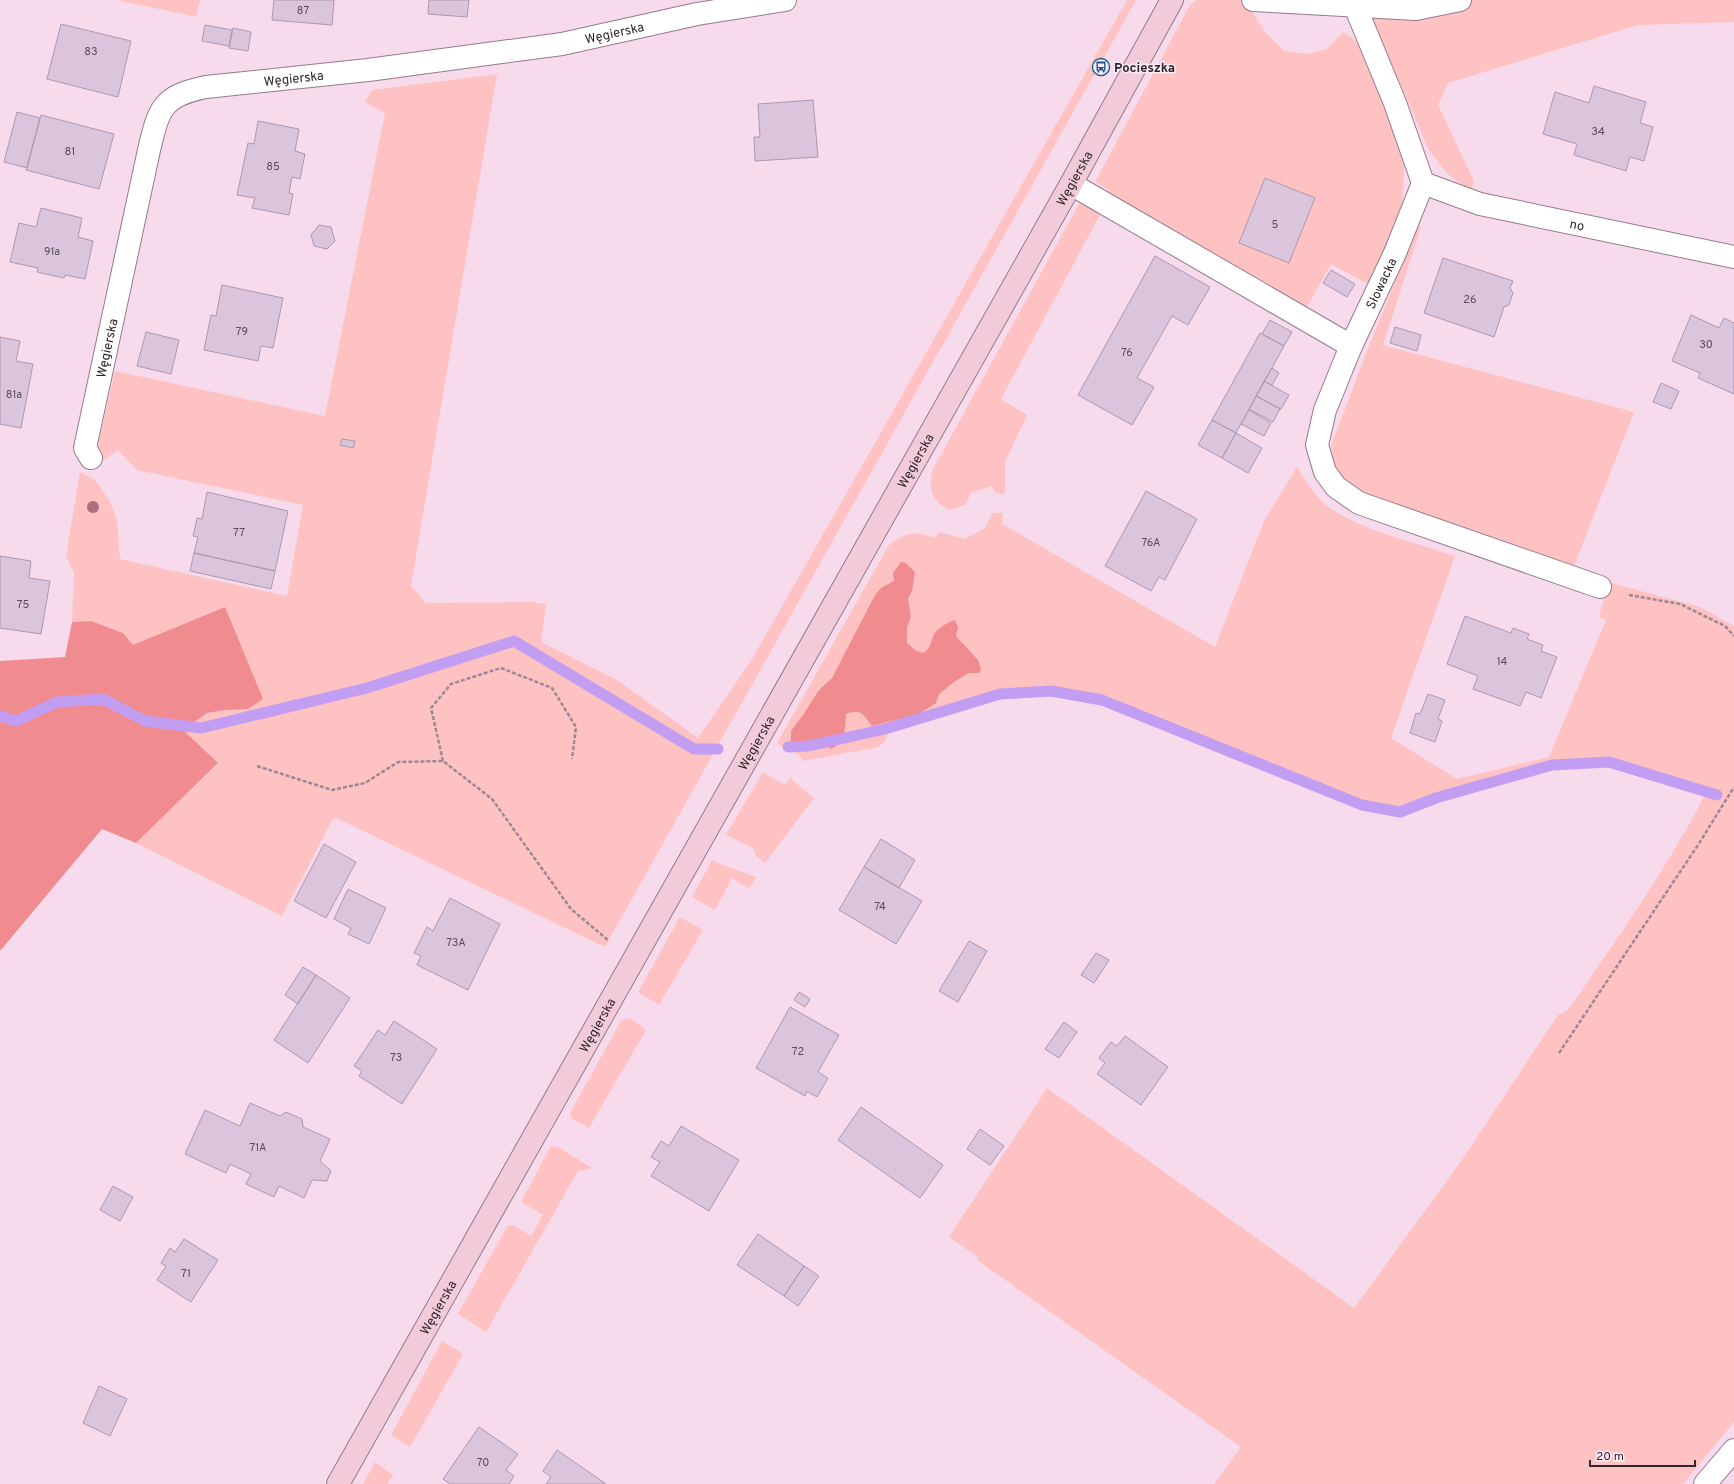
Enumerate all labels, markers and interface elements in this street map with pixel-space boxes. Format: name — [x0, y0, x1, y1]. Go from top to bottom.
house number: 87 — [297, 4, 309, 18]
street label: Węgierska — [584, 20, 646, 49]
house number: 83 — [84, 45, 98, 59]
bus stop icon: Pocieszka — [1091, 57, 1111, 77]
place label: Pocieszka — [1114, 61, 1175, 77]
street label: Węgierska — [263, 69, 325, 91]
house number: 34 — [1591, 125, 1605, 139]
house number: 81 — [65, 145, 75, 159]
street label: Węgierska — [1054, 149, 1097, 209]
house number: 85 — [266, 160, 280, 174]
street label: no — [1568, 217, 1586, 236]
house number: 5 — [1272, 218, 1279, 232]
house number: 91a — [44, 245, 60, 259]
street label: Słowacka — [1364, 256, 1401, 312]
house number: 26 — [1463, 293, 1477, 307]
street label: Węgierska — [94, 317, 123, 379]
house number: 79 — [236, 325, 248, 339]
house number: 30 — [1699, 338, 1713, 352]
house number: 76 — [1121, 346, 1133, 360]
house number: 81a — [6, 388, 22, 402]
street label: Węgierska — [895, 431, 939, 492]
house number: 77 — [233, 526, 245, 540]
house number: 76A — [1141, 536, 1161, 550]
house number: 75 — [17, 598, 29, 612]
house number: 14 — [1497, 655, 1508, 669]
street label: Węgierska — [736, 714, 779, 774]
house number: 74 — [874, 900, 886, 914]
house number: 73A — [446, 936, 466, 950]
street label: Węgierska — [577, 996, 620, 1056]
house number: 72 — [792, 1045, 804, 1059]
house number: 73 — [390, 1051, 402, 1065]
house number: 71A — [249, 1141, 267, 1155]
house number: 71 — [181, 1267, 191, 1281]
street label: Węgierska — [418, 1278, 461, 1338]
scale bar — [1590, 1442, 1695, 1468]
text: 20 m — [1596, 1449, 1624, 1465]
house number: 70 — [477, 1456, 489, 1470]

